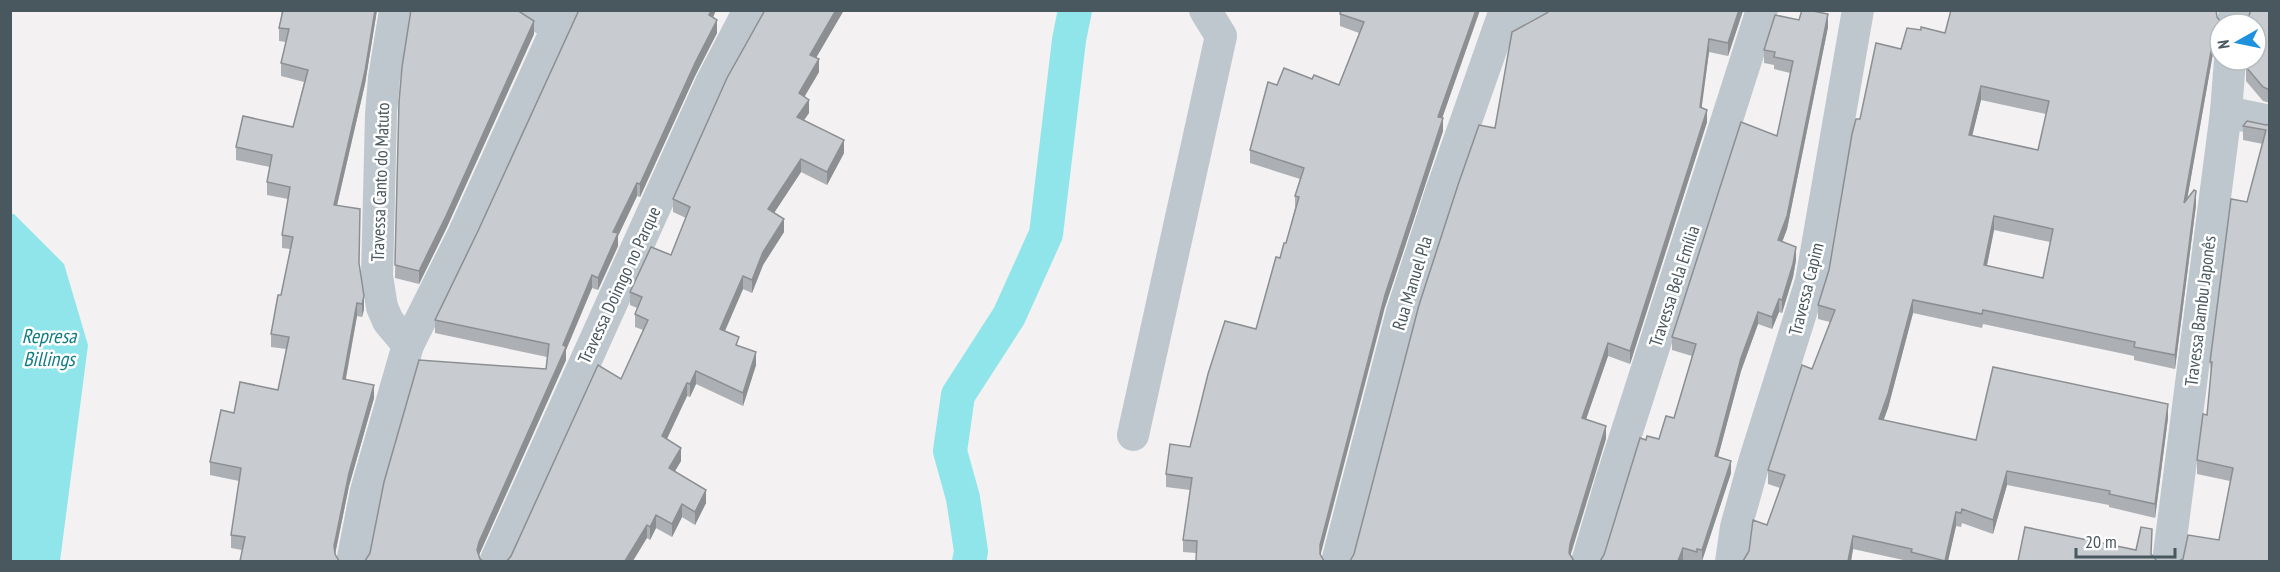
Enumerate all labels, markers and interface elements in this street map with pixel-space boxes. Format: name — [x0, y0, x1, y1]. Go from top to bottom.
north arrow — [2208, 12, 2268, 72]
text: N — [2213, 39, 2234, 50]
street label: Travessa Canto do Matuto — [366, 102, 394, 262]
street label: Travessa Doimgo no Parque — [572, 203, 666, 367]
street label: Travessa Bela Emília — [1644, 223, 1704, 349]
street label: Rua Manuel Pla — [1387, 233, 1437, 333]
street label: Travessa Bambu Japonês — [2179, 234, 2221, 388]
street label: Travessa Capim — [1783, 240, 1829, 338]
water label: Represa Billings — [22, 323, 77, 372]
scale bar — [2076, 521, 2175, 559]
text: 20 m — [2085, 530, 2117, 553]

